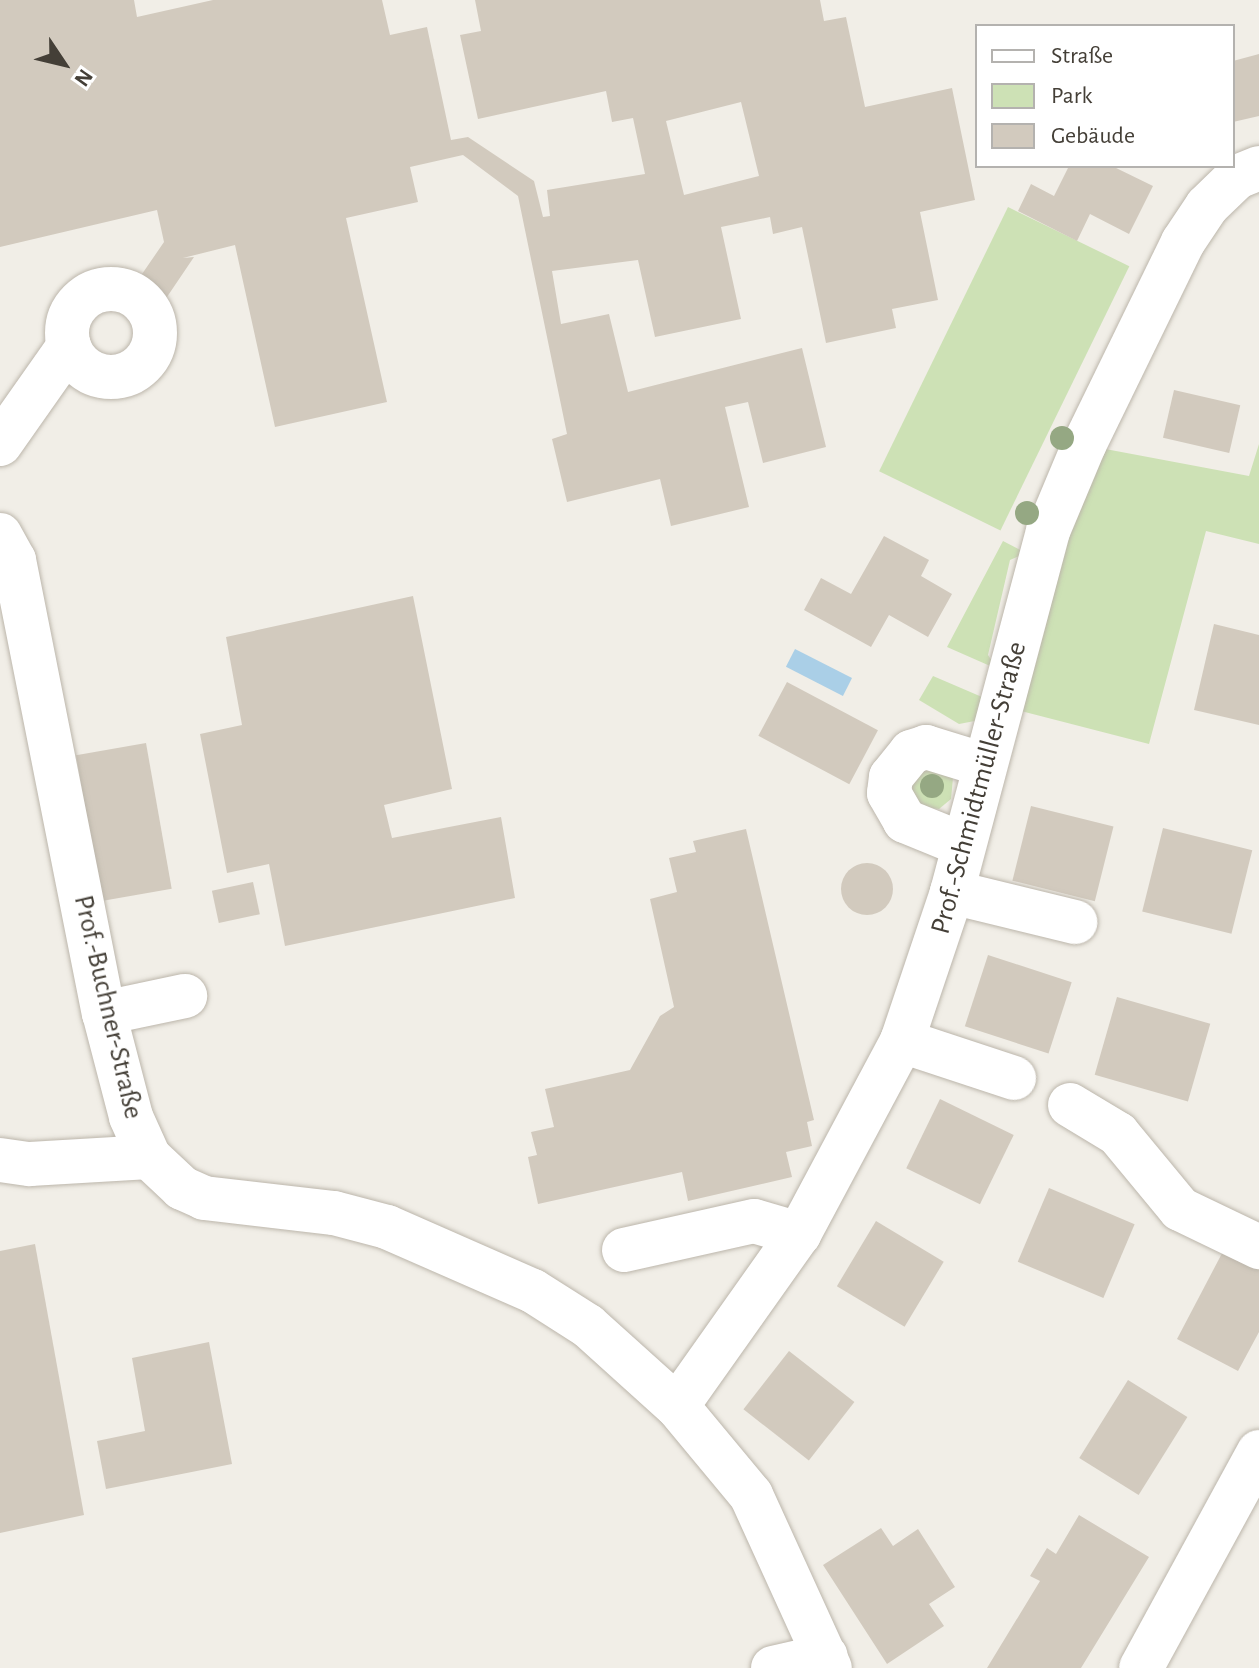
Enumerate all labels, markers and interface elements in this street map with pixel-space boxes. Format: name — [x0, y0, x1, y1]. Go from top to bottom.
north arrow — [24, 24, 104, 104]
legend — [975, 24, 1235, 168]
text: Straße — [1051, 44, 1113, 68]
text: N — [70, 65, 97, 90]
text: Park — [1051, 84, 1092, 108]
text: Gebäude — [1051, 124, 1135, 148]
street label: Prof.-Schmidtmüller-Straße — [924, 638, 1034, 938]
street label: Prof.-Buchner-Straße — [66, 892, 150, 1122]

